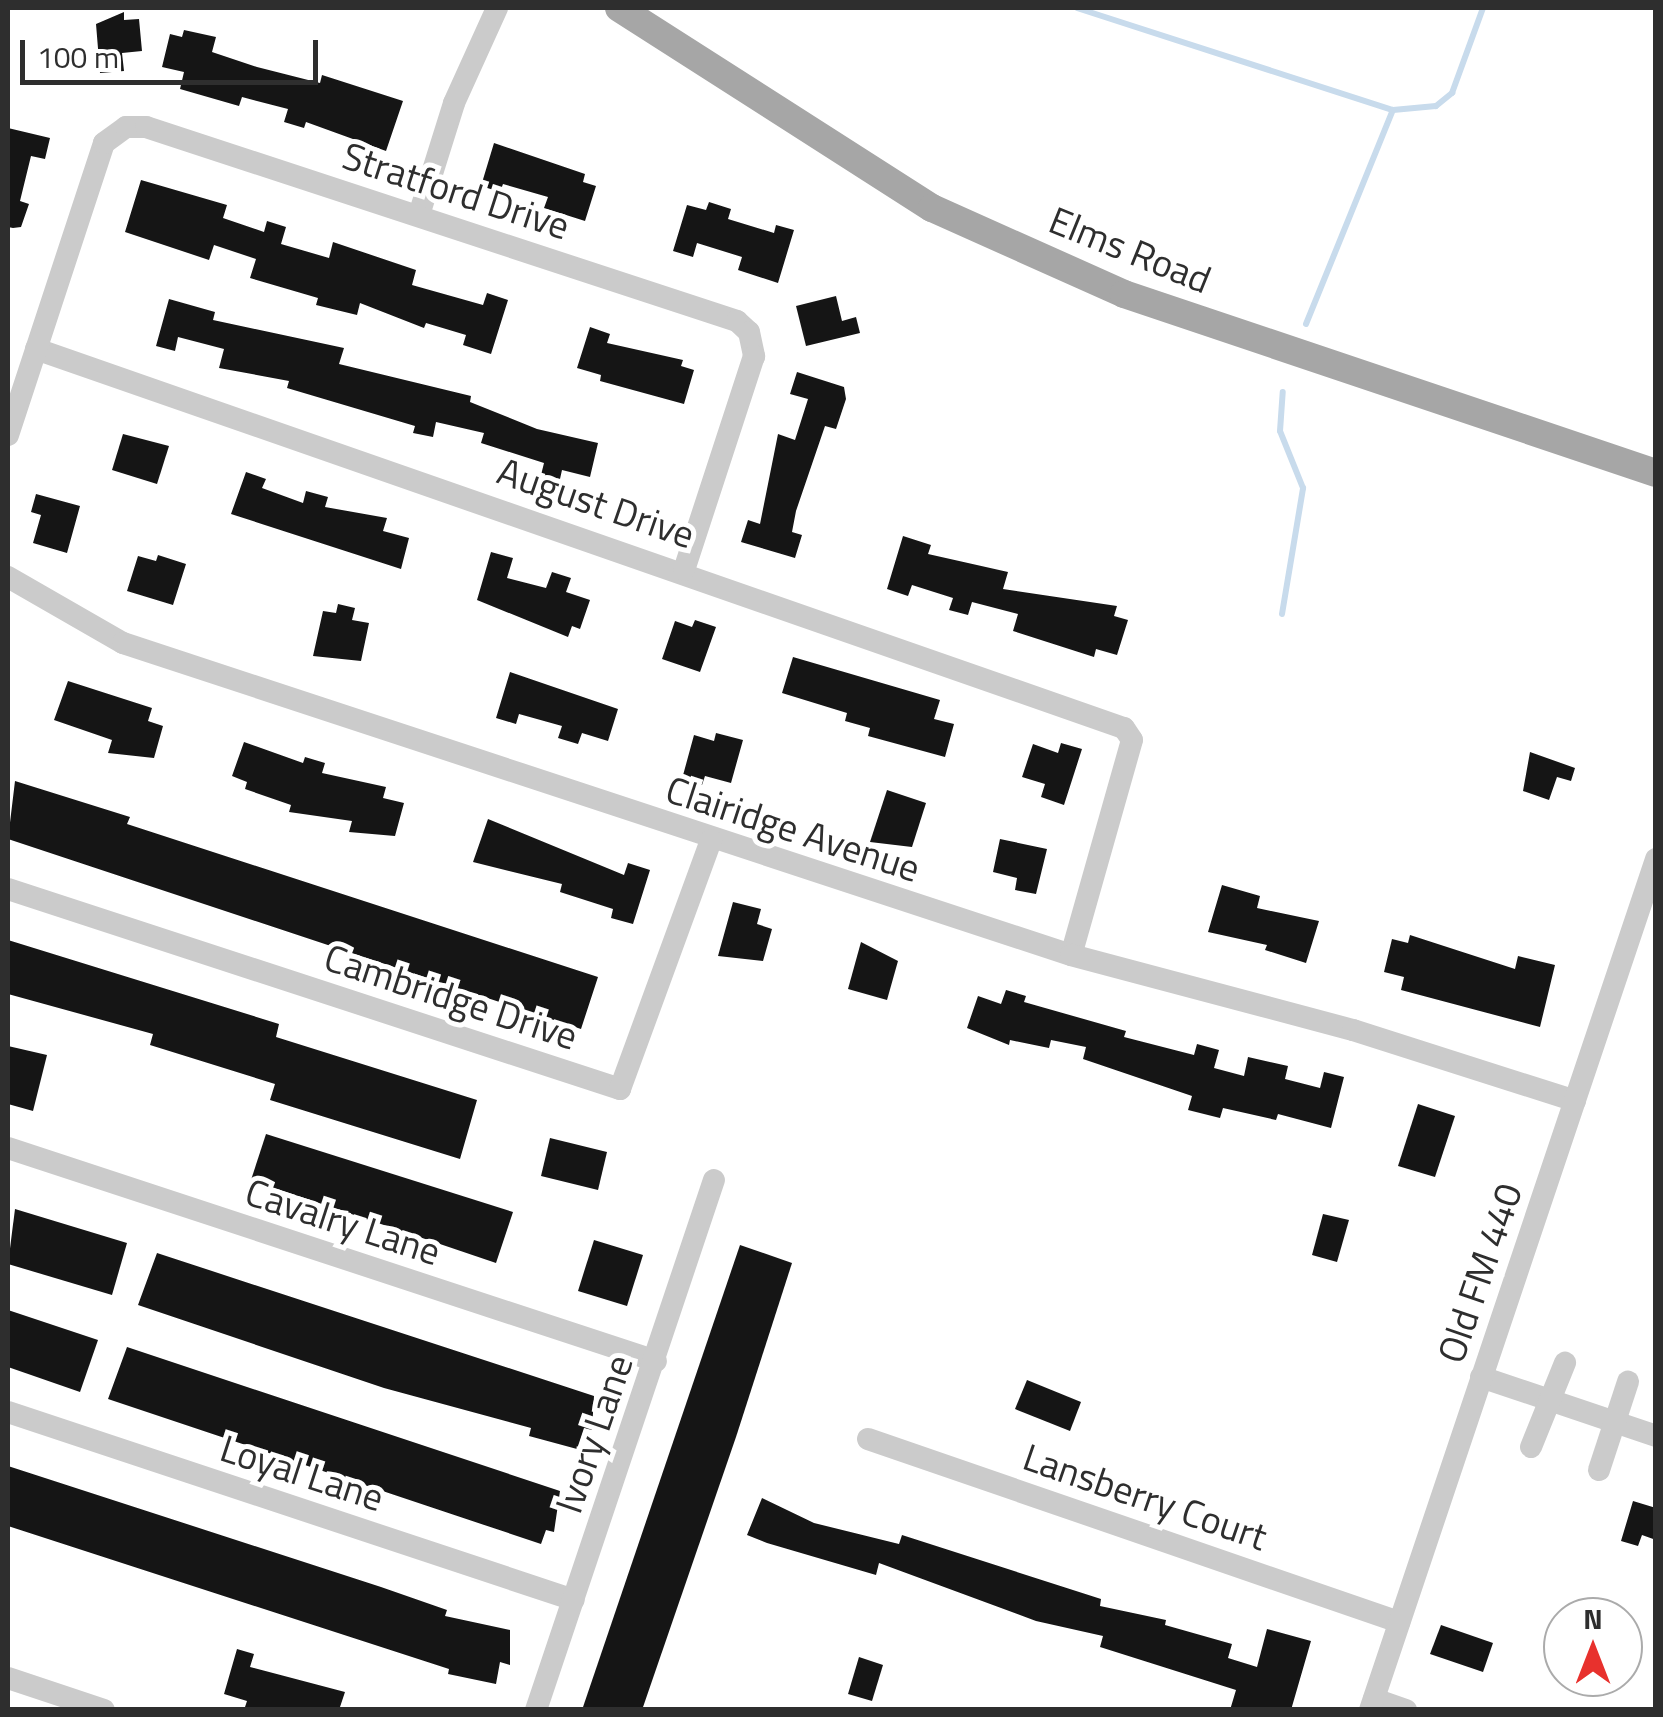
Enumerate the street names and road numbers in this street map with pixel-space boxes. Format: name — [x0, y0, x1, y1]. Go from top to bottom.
street label: Stratford Drive — [337, 133, 575, 249]
street label: Elms Road — [1043, 197, 1217, 303]
street label: August Drive — [492, 448, 700, 558]
street label: Clairidge Avenue — [660, 766, 926, 892]
street label: Cambridge Drive — [319, 935, 583, 1059]
street label: Cavalry Lane — [240, 1169, 446, 1275]
street label: Old FM 440 — [1428, 1177, 1532, 1369]
street label: Ivory Lane — [546, 1349, 642, 1519]
street label: Loyal Lane — [215, 1425, 389, 1521]
street label: Lansberry Court — [1017, 1434, 1273, 1560]

